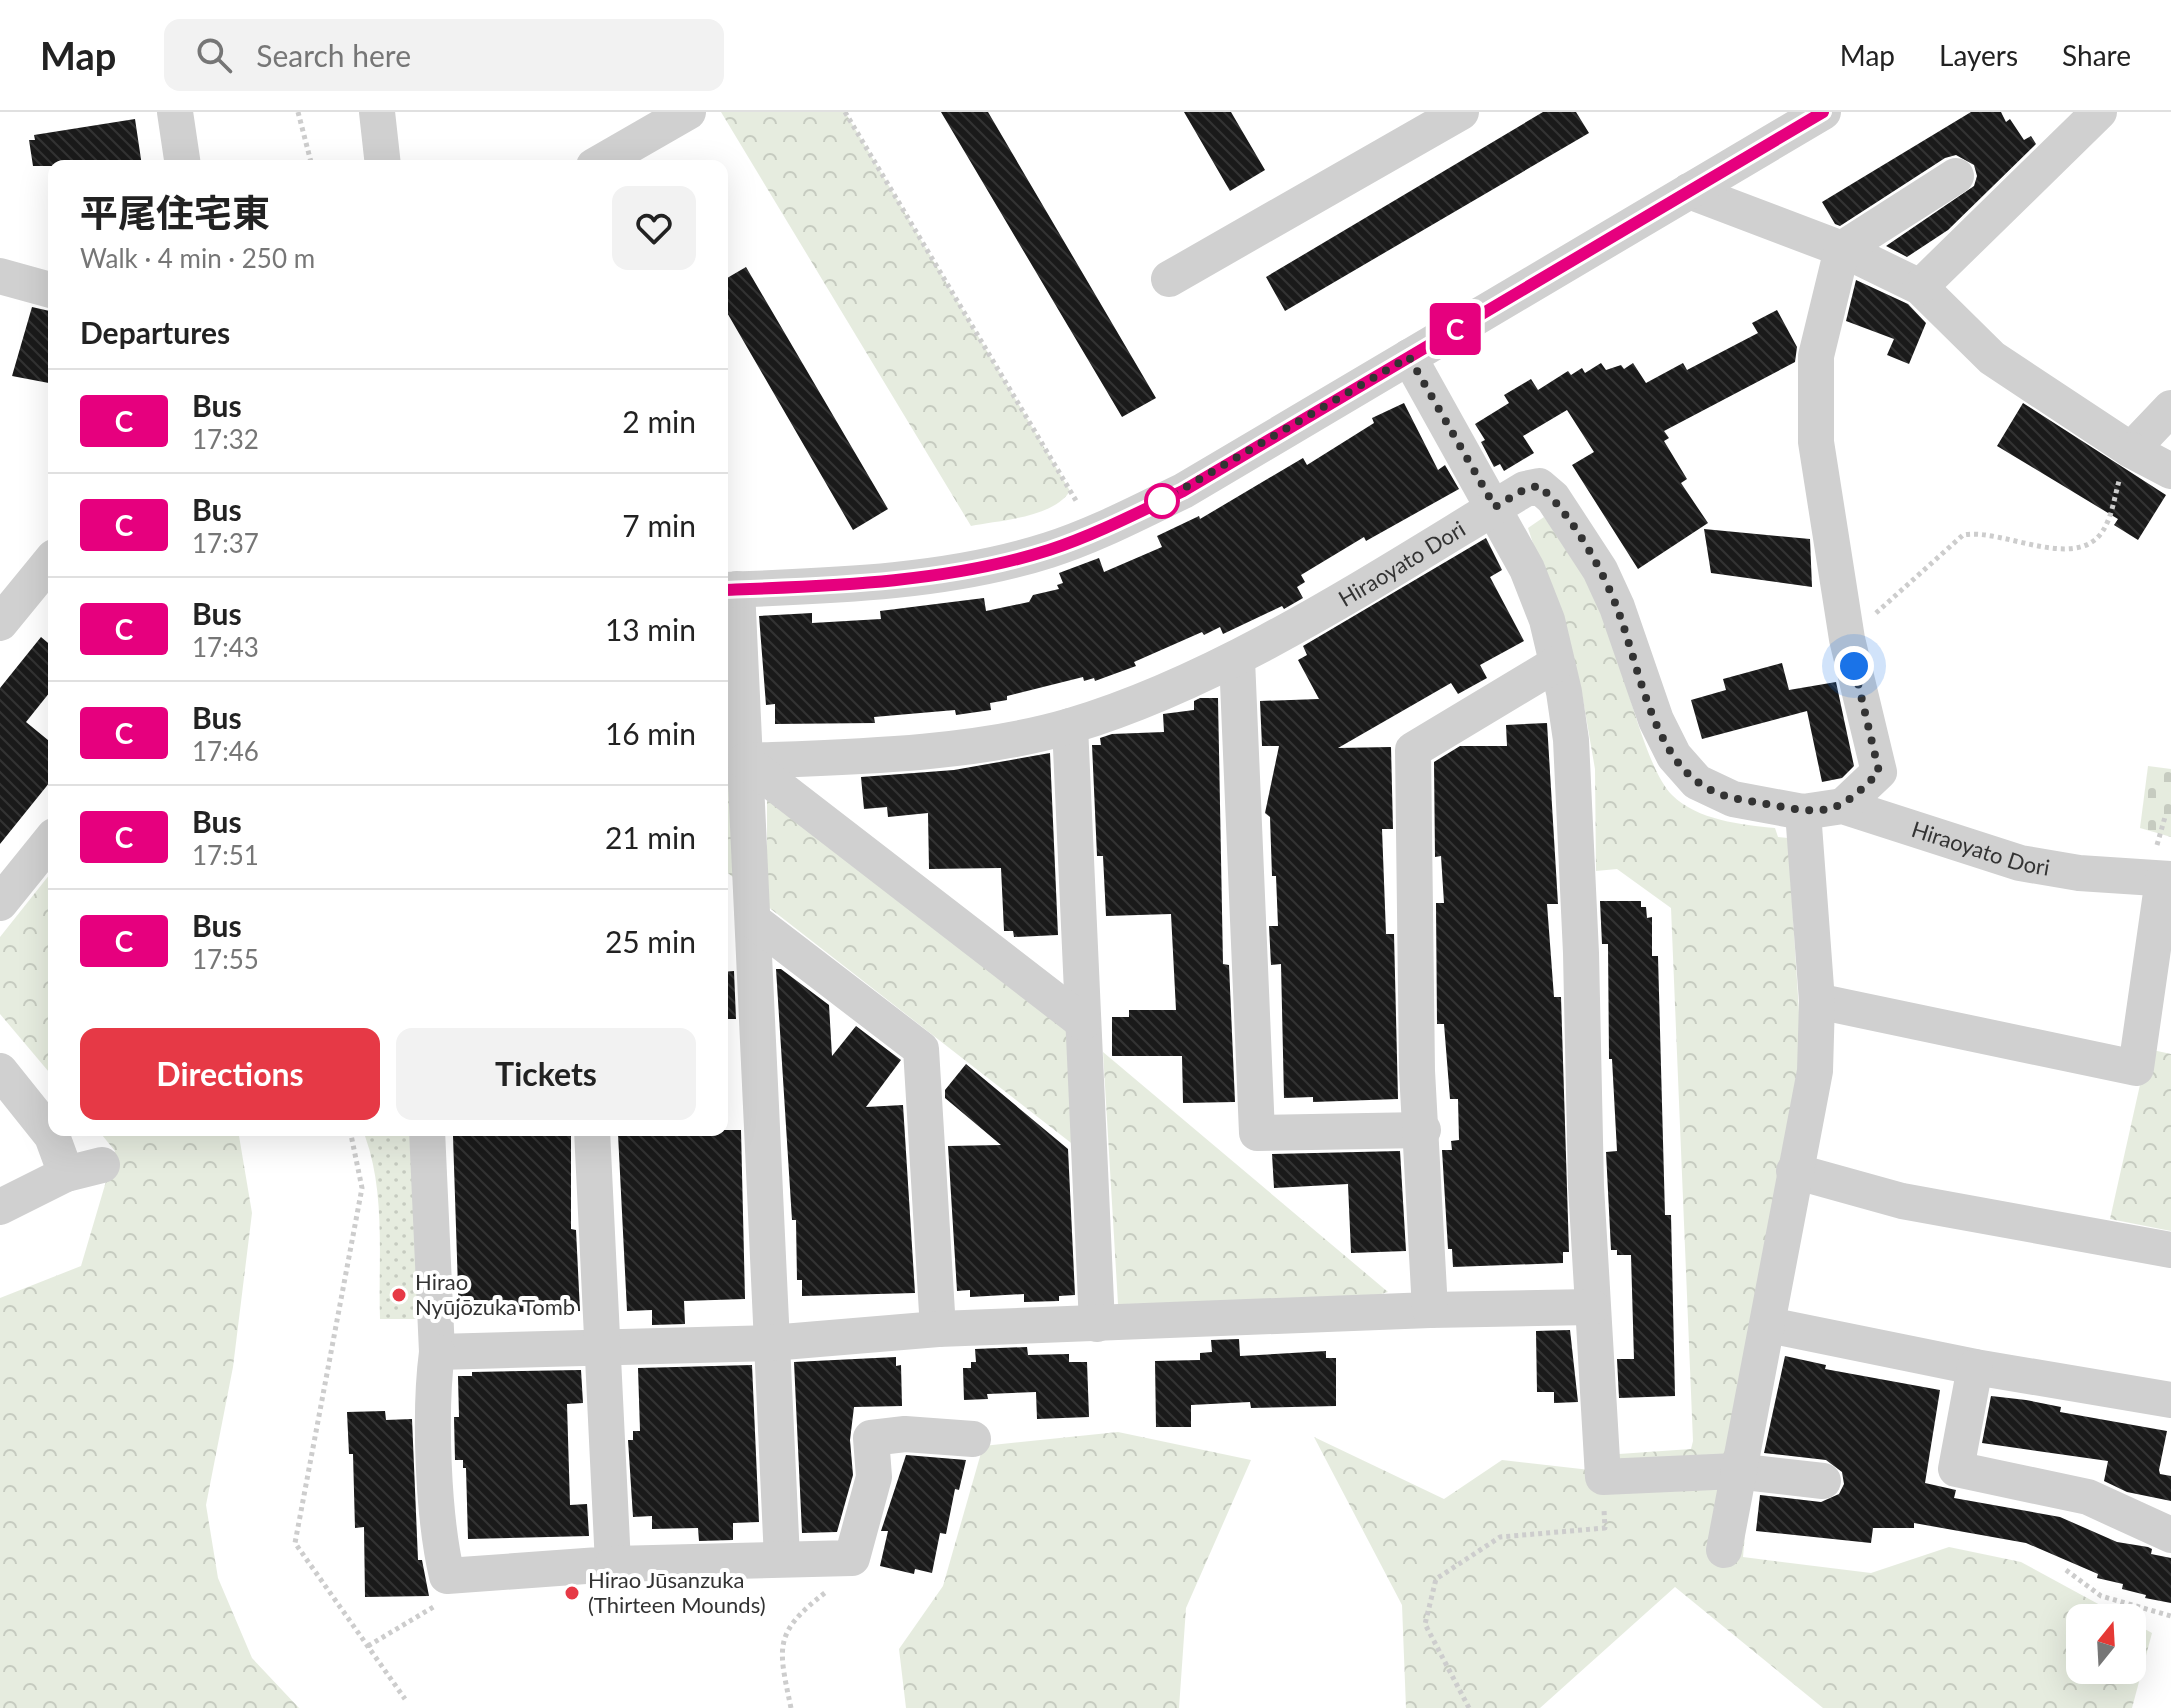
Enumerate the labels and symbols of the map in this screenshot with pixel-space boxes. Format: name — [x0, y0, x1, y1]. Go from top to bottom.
line badge: C — [1429, 303, 1481, 355]
unlabelled marker — [1145, 484, 1179, 518]
street label: Hiraoyato Dori — [1333, 515, 1470, 612]
your location — [1834, 646, 1874, 686]
street label: Hiraoyato Dori — [1908, 815, 2052, 881]
place label: Hirao Nyūjōzuka Tomb — [415, 1268, 575, 1320]
marker: Hirao Nyūjōzuka Tomb — [390, 1286, 408, 1304]
place label: Hirao Jūsanzuka (Thirteen Mounds) — [588, 1566, 766, 1618]
marker: Hirao Jūsanzuka (Thirteen Mounds) — [563, 1584, 581, 1602]
north arrow — [2066, 1604, 2146, 1684]

